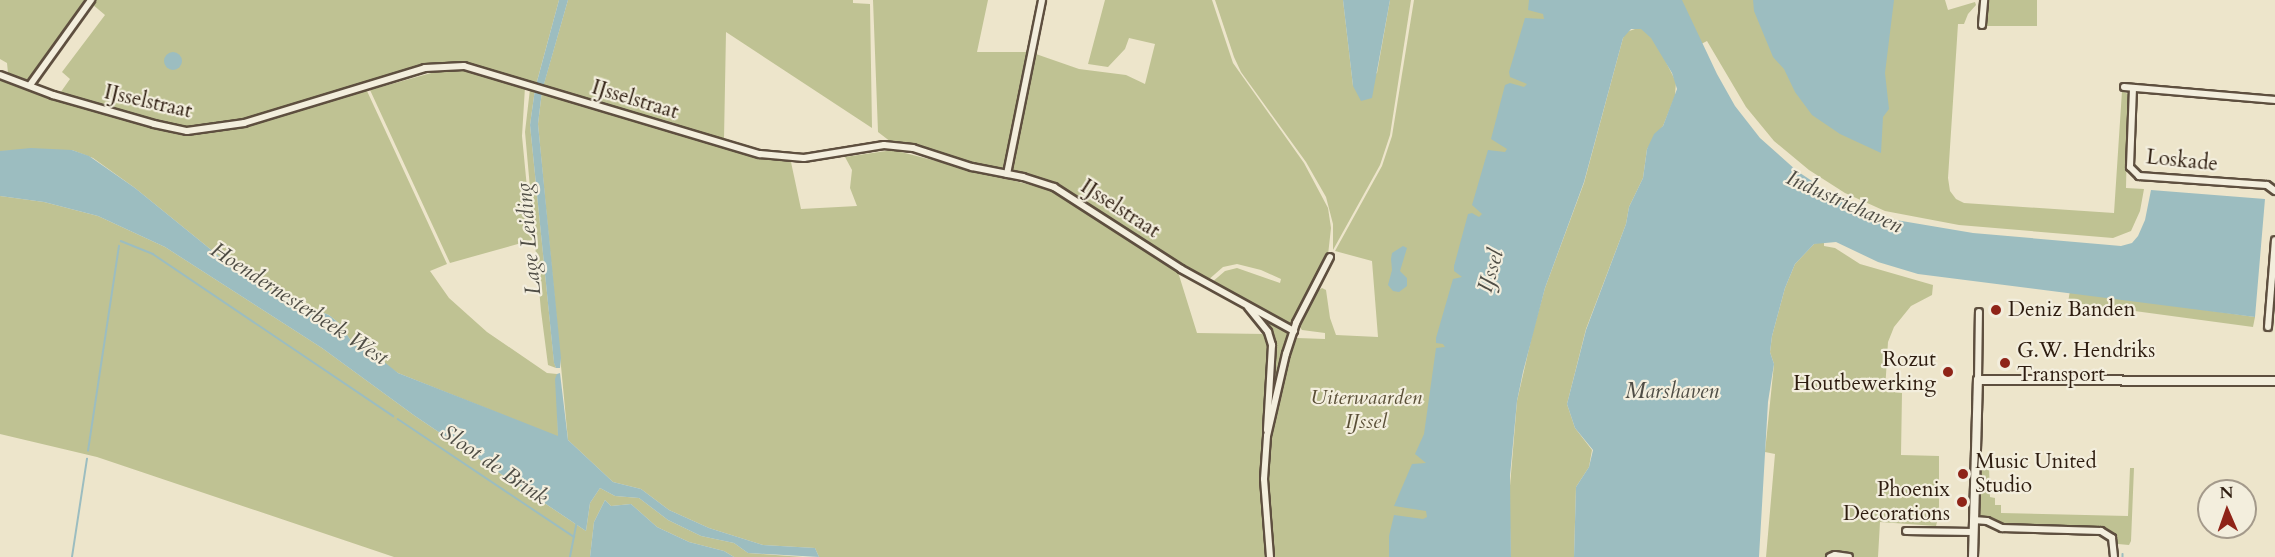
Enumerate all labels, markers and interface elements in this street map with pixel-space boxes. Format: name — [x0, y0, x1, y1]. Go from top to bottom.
street label: IJsselstraat — [589, 75, 681, 125]
street label: IJsselstraat — [102, 80, 194, 124]
street label: Loskade — [2145, 145, 2219, 177]
water label: Industriehaven — [1782, 165, 1906, 239]
street label: IJsselstraat — [1076, 174, 1164, 244]
water label: Lage Leiding — [511, 182, 547, 296]
water label: Hoendernesterbeek West — [205, 237, 393, 371]
water label: IJssel — [1472, 246, 1510, 296]
place label: Deniz Banden — [2008, 297, 2135, 323]
marker: Deniz Banden — [1989, 303, 2003, 317]
place label: G.W. Hendriks Transport — [2017, 338, 2155, 388]
place label: Rozut Houtbewerking — [1793, 347, 1936, 397]
marker: G.W. Hendriks Transport — [1998, 356, 2012, 370]
marker: Rozut Houtbewerking — [1941, 365, 1955, 379]
water label: Marshaven — [1625, 379, 1719, 405]
park label: Uiterwaarden IJssel — [1310, 385, 1422, 435]
water label: Sloot de Brink — [435, 419, 553, 511]
place label: Music United Studio — [1975, 449, 2097, 499]
marker: Music United Studio — [1956, 467, 1970, 481]
place label: Phoenix Decorations — [1843, 477, 1950, 527]
north arrow — [2197, 479, 2257, 539]
text: N — [2219, 482, 2234, 504]
marker: Phoenix Decorations — [1955, 495, 1969, 509]

